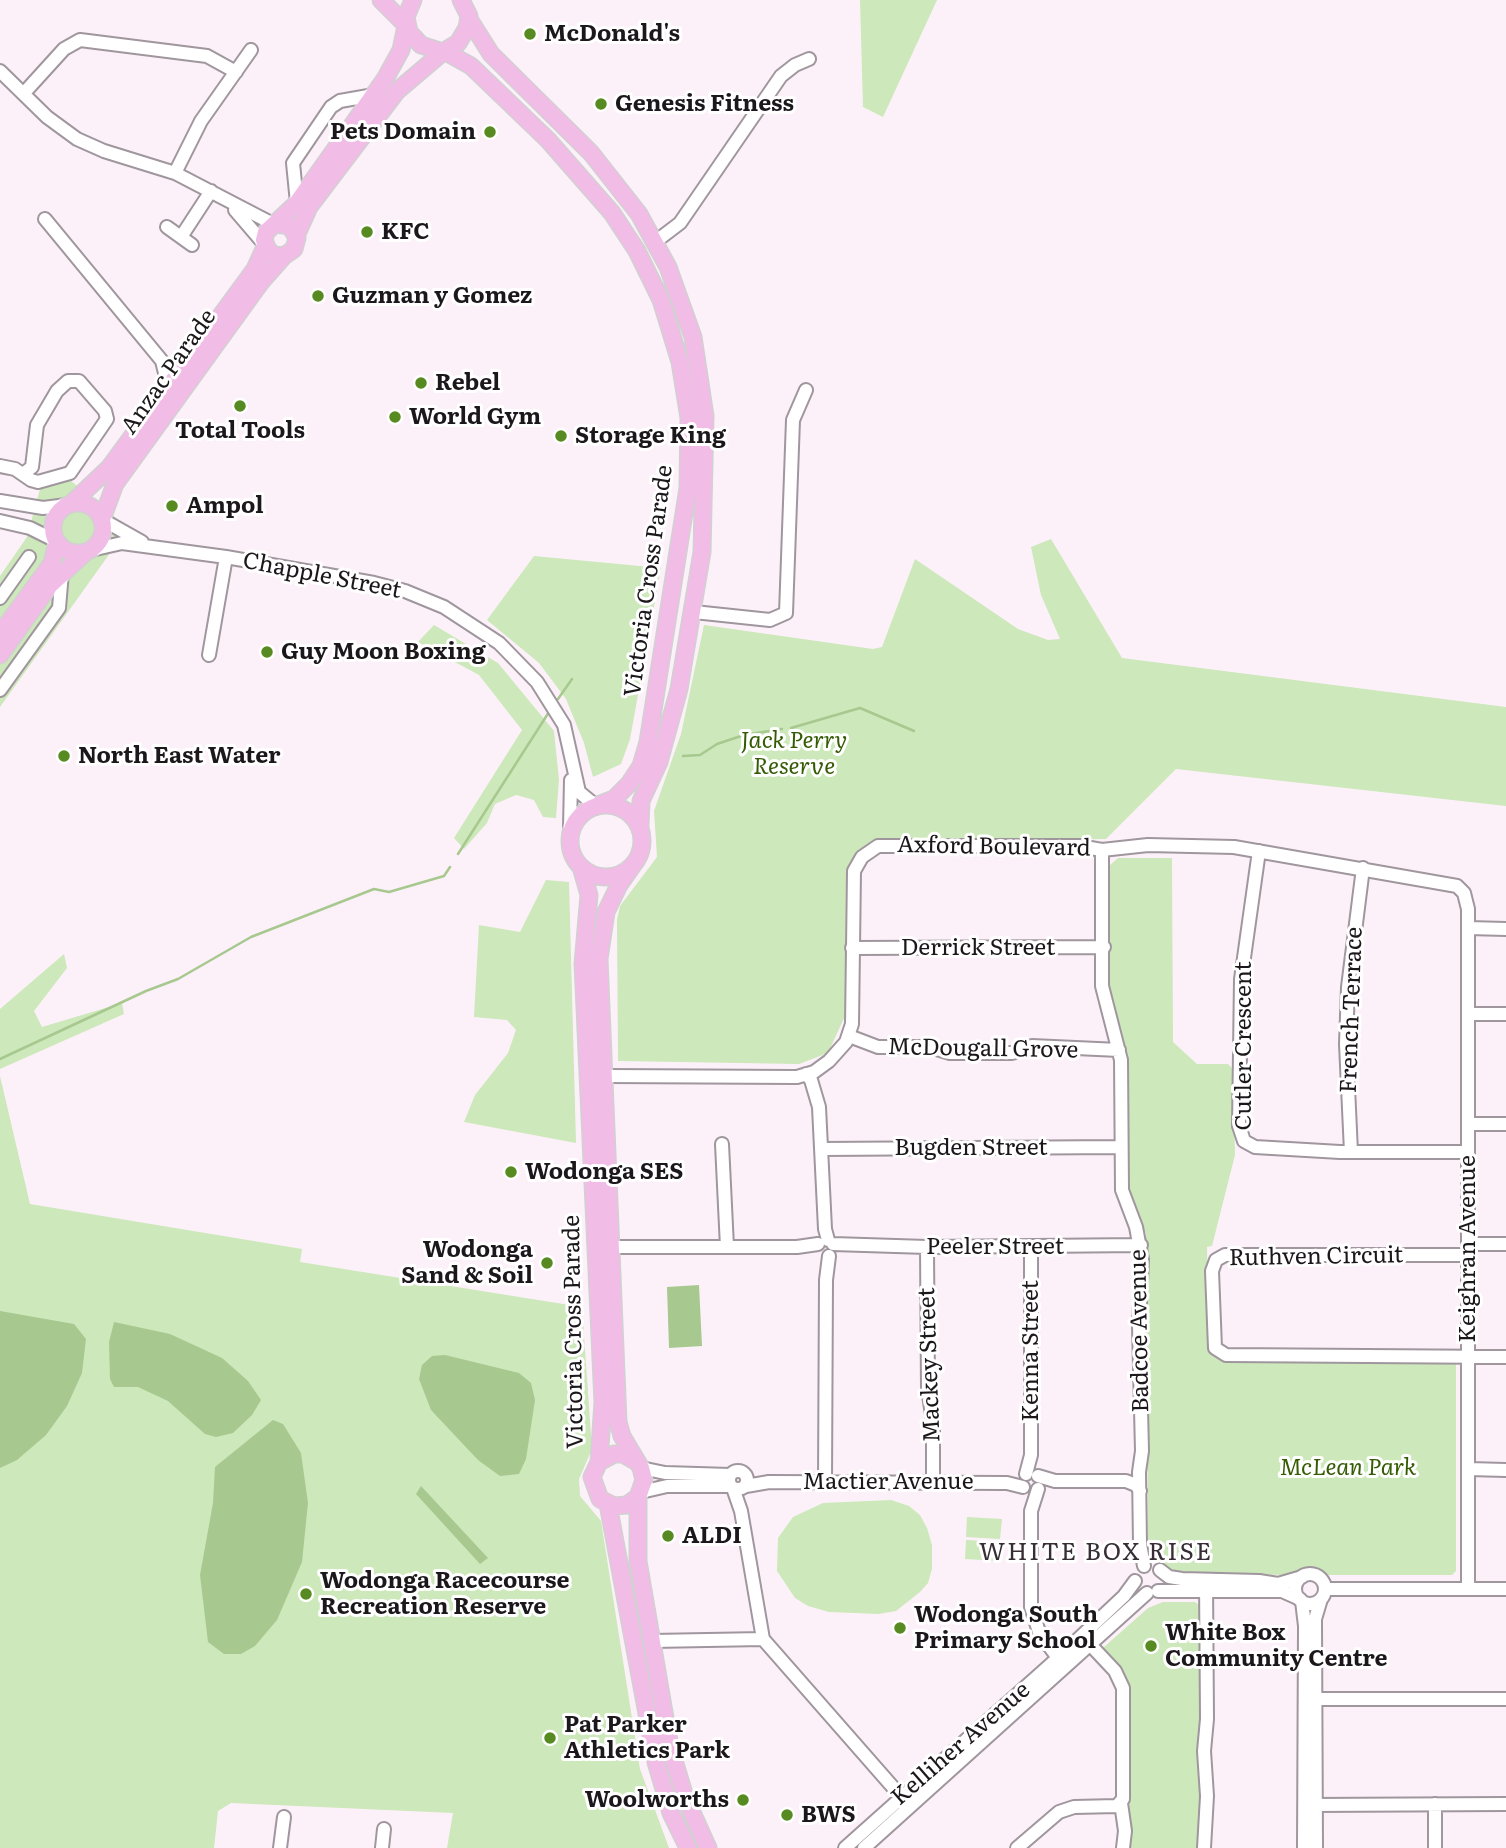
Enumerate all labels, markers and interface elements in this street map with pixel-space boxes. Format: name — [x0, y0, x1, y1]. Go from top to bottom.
place label: McDonald's — [544, 20, 680, 48]
marker: McDonald's — [522, 26, 538, 42]
place label: Genesis Fitness — [615, 90, 794, 118]
marker: Genesis Fitness — [593, 96, 609, 112]
place label: Pets Domain — [330, 118, 476, 146]
marker: Pets Domain — [482, 124, 498, 140]
place label: KFC — [381, 218, 430, 246]
marker: KFC — [359, 224, 375, 240]
place label: Guzman y Gomez — [332, 282, 532, 310]
marker: Guzman y Gomez — [310, 288, 326, 304]
street label: Anzac Parade — [116, 304, 222, 440]
place label: Rebel — [435, 369, 500, 397]
marker: Rebel — [413, 375, 429, 391]
marker: Total Tools — [232, 398, 248, 414]
place label: World Gym — [409, 403, 541, 431]
marker: World Gym — [387, 409, 403, 425]
place label: Total Tools — [175, 417, 305, 445]
place label: Storage King — [575, 422, 726, 450]
marker: Storage King — [553, 428, 569, 444]
street label: Victoria Cross Parade — [619, 463, 679, 699]
place label: Ampol — [186, 492, 263, 520]
marker: Ampol — [164, 498, 180, 514]
street label: Chapple Street — [240, 547, 404, 605]
place label: Guy Moon Boxing — [281, 638, 486, 666]
marker: Guy Moon Boxing — [259, 644, 275, 660]
park label: Jack Perry Reserve — [741, 727, 847, 781]
place label: North East Water — [78, 742, 280, 770]
marker: North East Water — [56, 748, 72, 764]
street label: Axford Boulevard — [897, 832, 1091, 862]
street label: French Terrace — [1335, 926, 1369, 1094]
street label: Derrick Street — [901, 934, 1055, 962]
street label: Cutler Crescent — [1230, 961, 1258, 1131]
street label: McDougall Grove — [887, 1034, 1079, 1064]
street label: Bugden Street — [894, 1134, 1048, 1162]
street label: Keighran Avenue — [1454, 1155, 1482, 1343]
place label: Wodonga SES — [525, 1158, 683, 1186]
marker: Wodonga SES — [503, 1164, 519, 1180]
street label: Victoria Cross Parade — [558, 1215, 590, 1449]
street label: Peeler Street — [926, 1233, 1064, 1261]
place label: Wodonga Sand & Soil — [401, 1236, 533, 1290]
street label: Ruthven Circuit — [1229, 1242, 1403, 1272]
street label: Badcoe Avenue — [1125, 1249, 1155, 1413]
marker: Wodonga Sand & Soil — [539, 1255, 555, 1271]
street label: Kenna Street — [1017, 1280, 1045, 1422]
street label: Mackey Street — [914, 1287, 946, 1443]
park label: McLean Park — [1280, 1454, 1416, 1482]
street label: Mactier Avenue — [802, 1468, 974, 1496]
place label: ALDI — [682, 1522, 742, 1550]
marker: ALDI — [660, 1528, 676, 1544]
district label: WHITE BOX RISE — [981, 1539, 1211, 1567]
place label: Wodonga Racecourse Recreation Reserve — [320, 1567, 570, 1621]
marker: Wodonga Racecourse Recreation Reserve — [298, 1586, 314, 1602]
place label: Wodonga South Primary School — [914, 1601, 1098, 1655]
place label: White Box Community Centre — [1165, 1619, 1388, 1673]
marker: Wodonga South Primary School — [892, 1620, 908, 1636]
marker: White Box Community Centre — [1143, 1638, 1159, 1654]
street label: Kelliher Avenue — [886, 1676, 1036, 1812]
place label: Pat Parker Athletics Park — [564, 1711, 730, 1765]
marker: Pat Parker Athletics Park — [542, 1730, 558, 1746]
place label: Woolworths — [585, 1786, 729, 1814]
marker: Woolworths — [735, 1792, 751, 1808]
place label: BWS — [801, 1801, 856, 1829]
marker: BWS — [779, 1807, 795, 1823]

